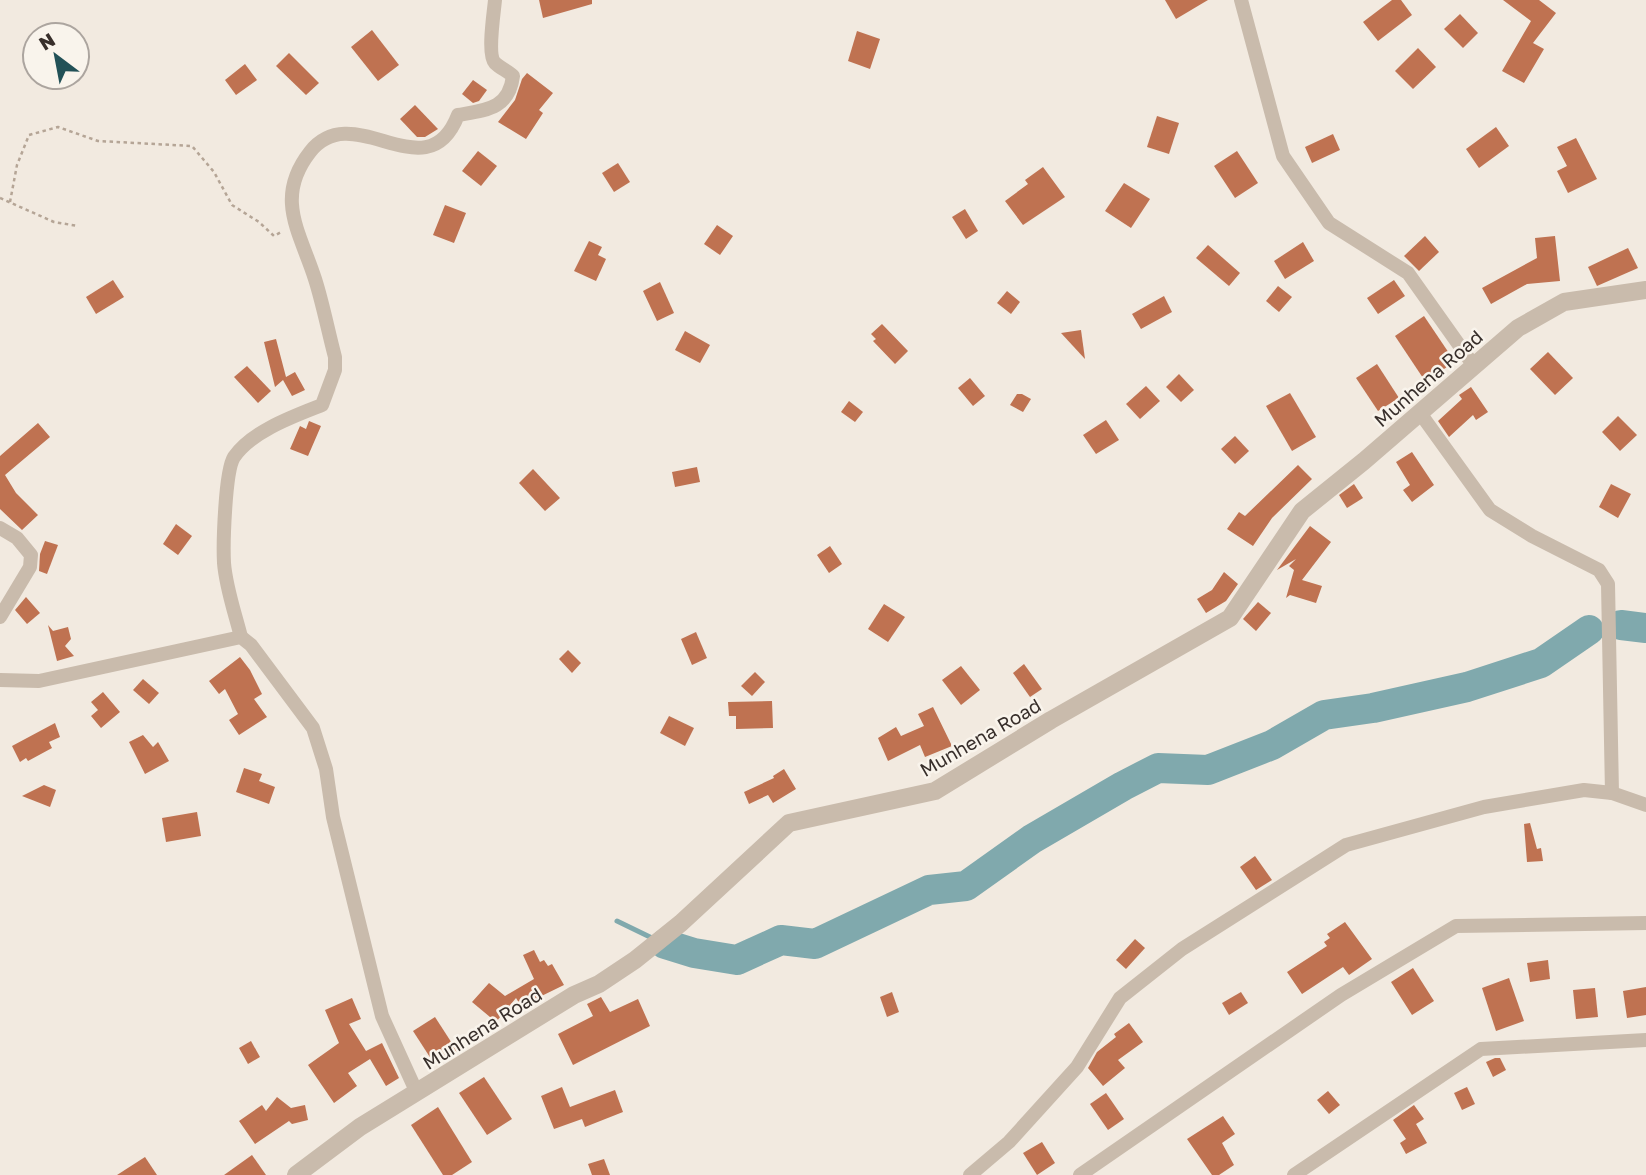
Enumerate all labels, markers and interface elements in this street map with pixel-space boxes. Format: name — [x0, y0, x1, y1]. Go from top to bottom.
north arrow — [21, 21, 91, 91]
text: N — [35, 28, 59, 55]
street label: Munhena Road — [1369, 325, 1487, 431]
street label: Munhena Road — [915, 693, 1045, 781]
street label: Munhena Road — [418, 982, 546, 1074]

